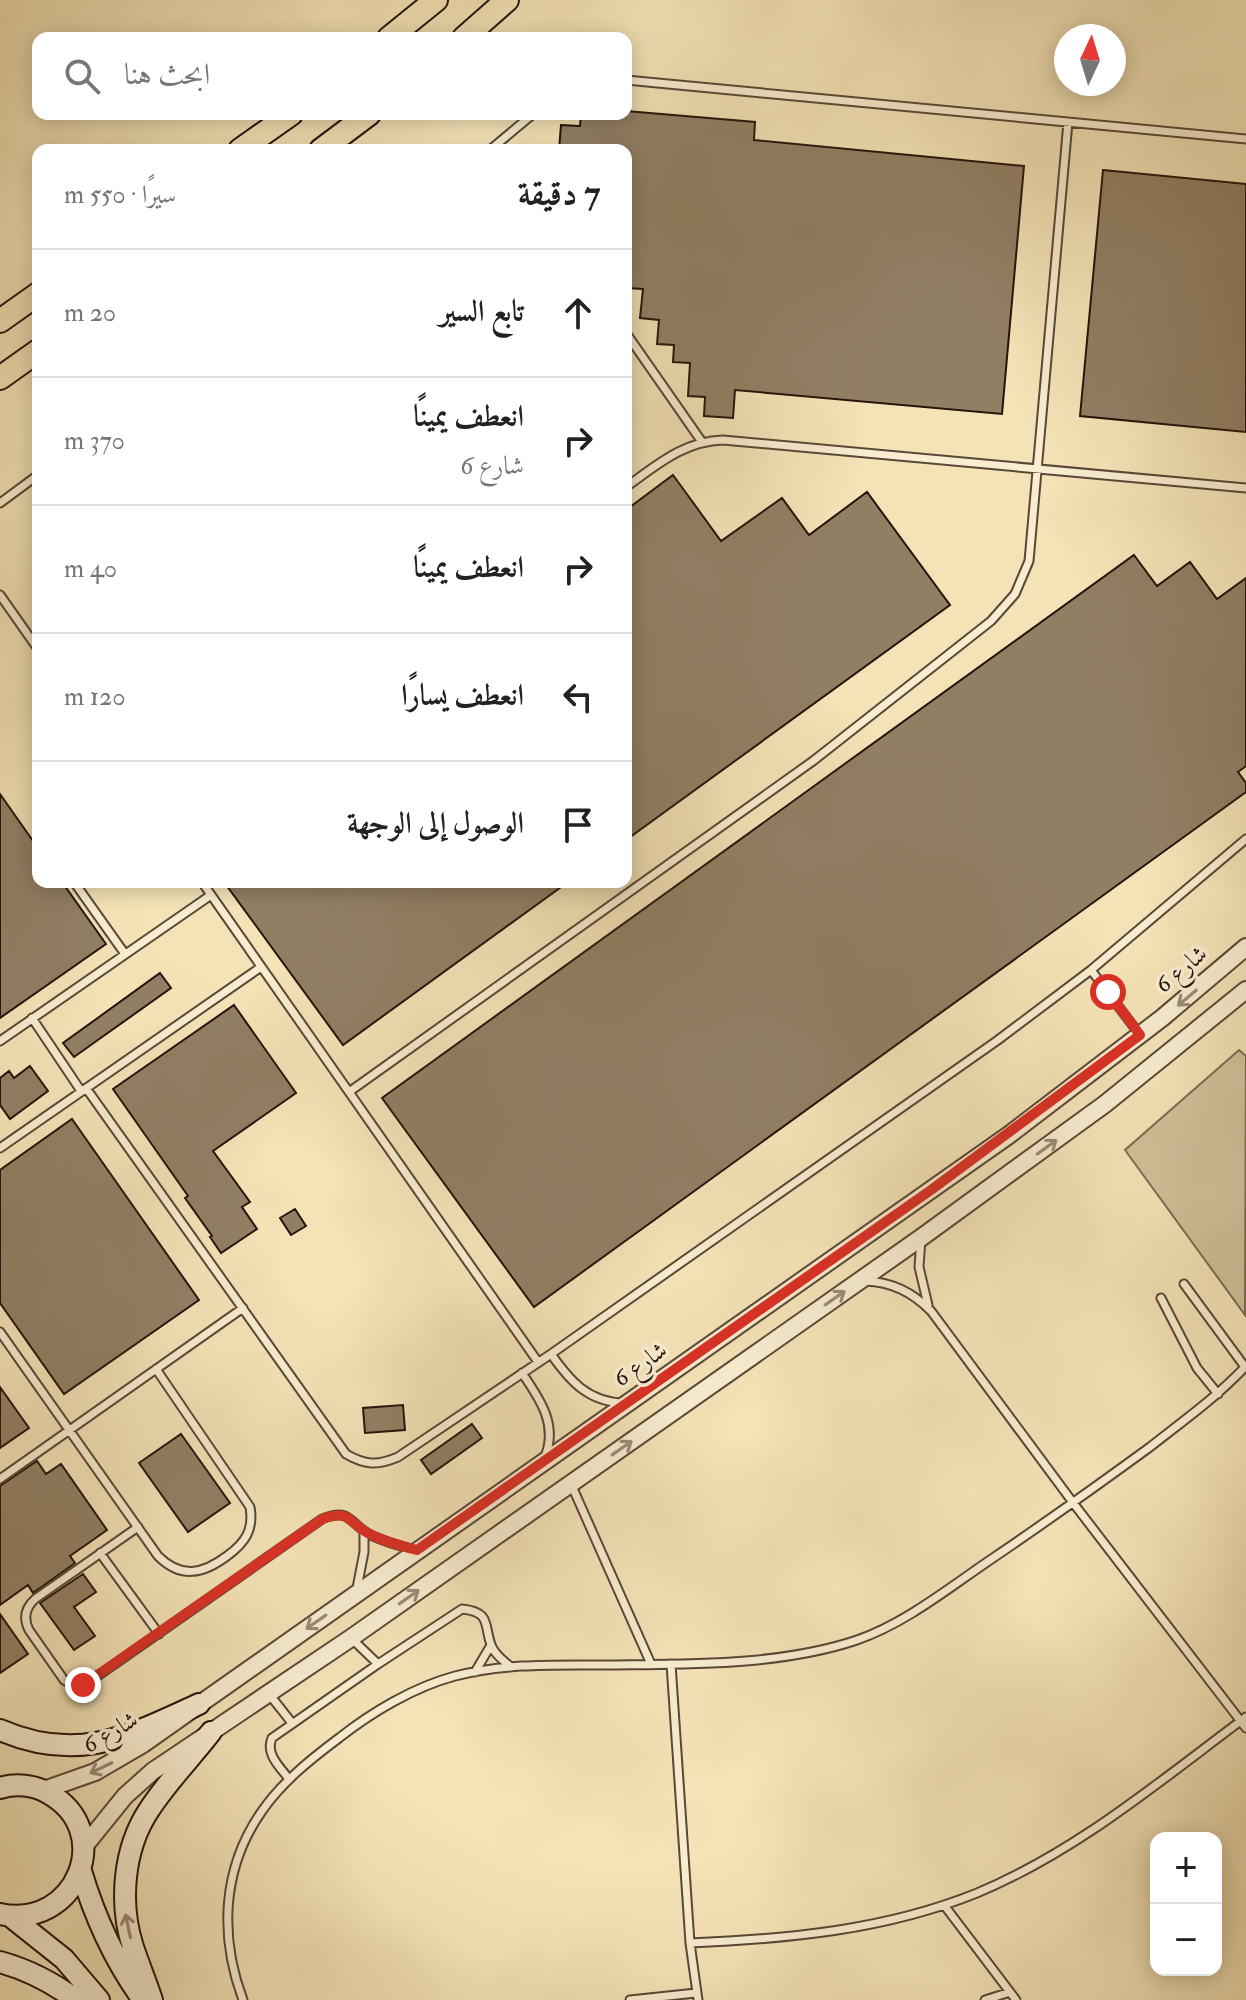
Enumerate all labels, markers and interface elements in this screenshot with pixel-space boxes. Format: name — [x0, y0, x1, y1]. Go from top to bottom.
north arrow — [1054, 24, 1126, 96]
search box — [32, 32, 632, 120]
icon: search — [60, 54, 104, 98]
text: ابحث هنا — [124, 56, 210, 93]
text: 7 دقيقة — [518, 172, 600, 215]
text: سيرًا · 550 m — [64, 179, 176, 211]
icon: ahead — [556, 291, 600, 335]
text: تابع السير — [439, 293, 524, 330]
text: 20 m — [64, 297, 116, 329]
text: انعطف يمينًا — [413, 398, 524, 435]
icon: right — [556, 419, 600, 463]
text: 370 m — [64, 425, 125, 457]
text: شارع 6 — [460, 450, 524, 482]
icon: right — [556, 547, 600, 591]
text: انعطف يمينًا — [413, 549, 524, 586]
text: 40 m — [64, 553, 117, 585]
icon: left — [556, 675, 600, 719]
text: انعطف يسارًا — [401, 677, 524, 714]
text: 120 m — [64, 681, 125, 713]
icon: arrive — [556, 803, 600, 847]
text: الوصول إلى الوجهة — [347, 805, 524, 842]
street label: شارع 6 — [1149, 939, 1216, 1003]
route start — [1090, 974, 1126, 1010]
one-way arrow — [1177, 989, 1197, 1007]
one-way arrow — [1035, 1139, 1057, 1155]
one-way arrow — [824, 1290, 846, 1306]
street label: شارع 6 — [607, 1335, 676, 1397]
one-way arrow — [611, 1440, 633, 1456]
one-way arrow — [398, 1589, 420, 1605]
one-way arrow — [305, 1614, 327, 1631]
route end — [65, 1667, 101, 1703]
street label: شارع 6 — [77, 1704, 145, 1764]
one-way arrow — [90, 1762, 113, 1777]
map controls — [1150, 1832, 1222, 1976]
button: + — [1150, 1832, 1222, 1904]
button: − — [1150, 1904, 1222, 1976]
one-way arrow — [120, 1914, 135, 1939]

